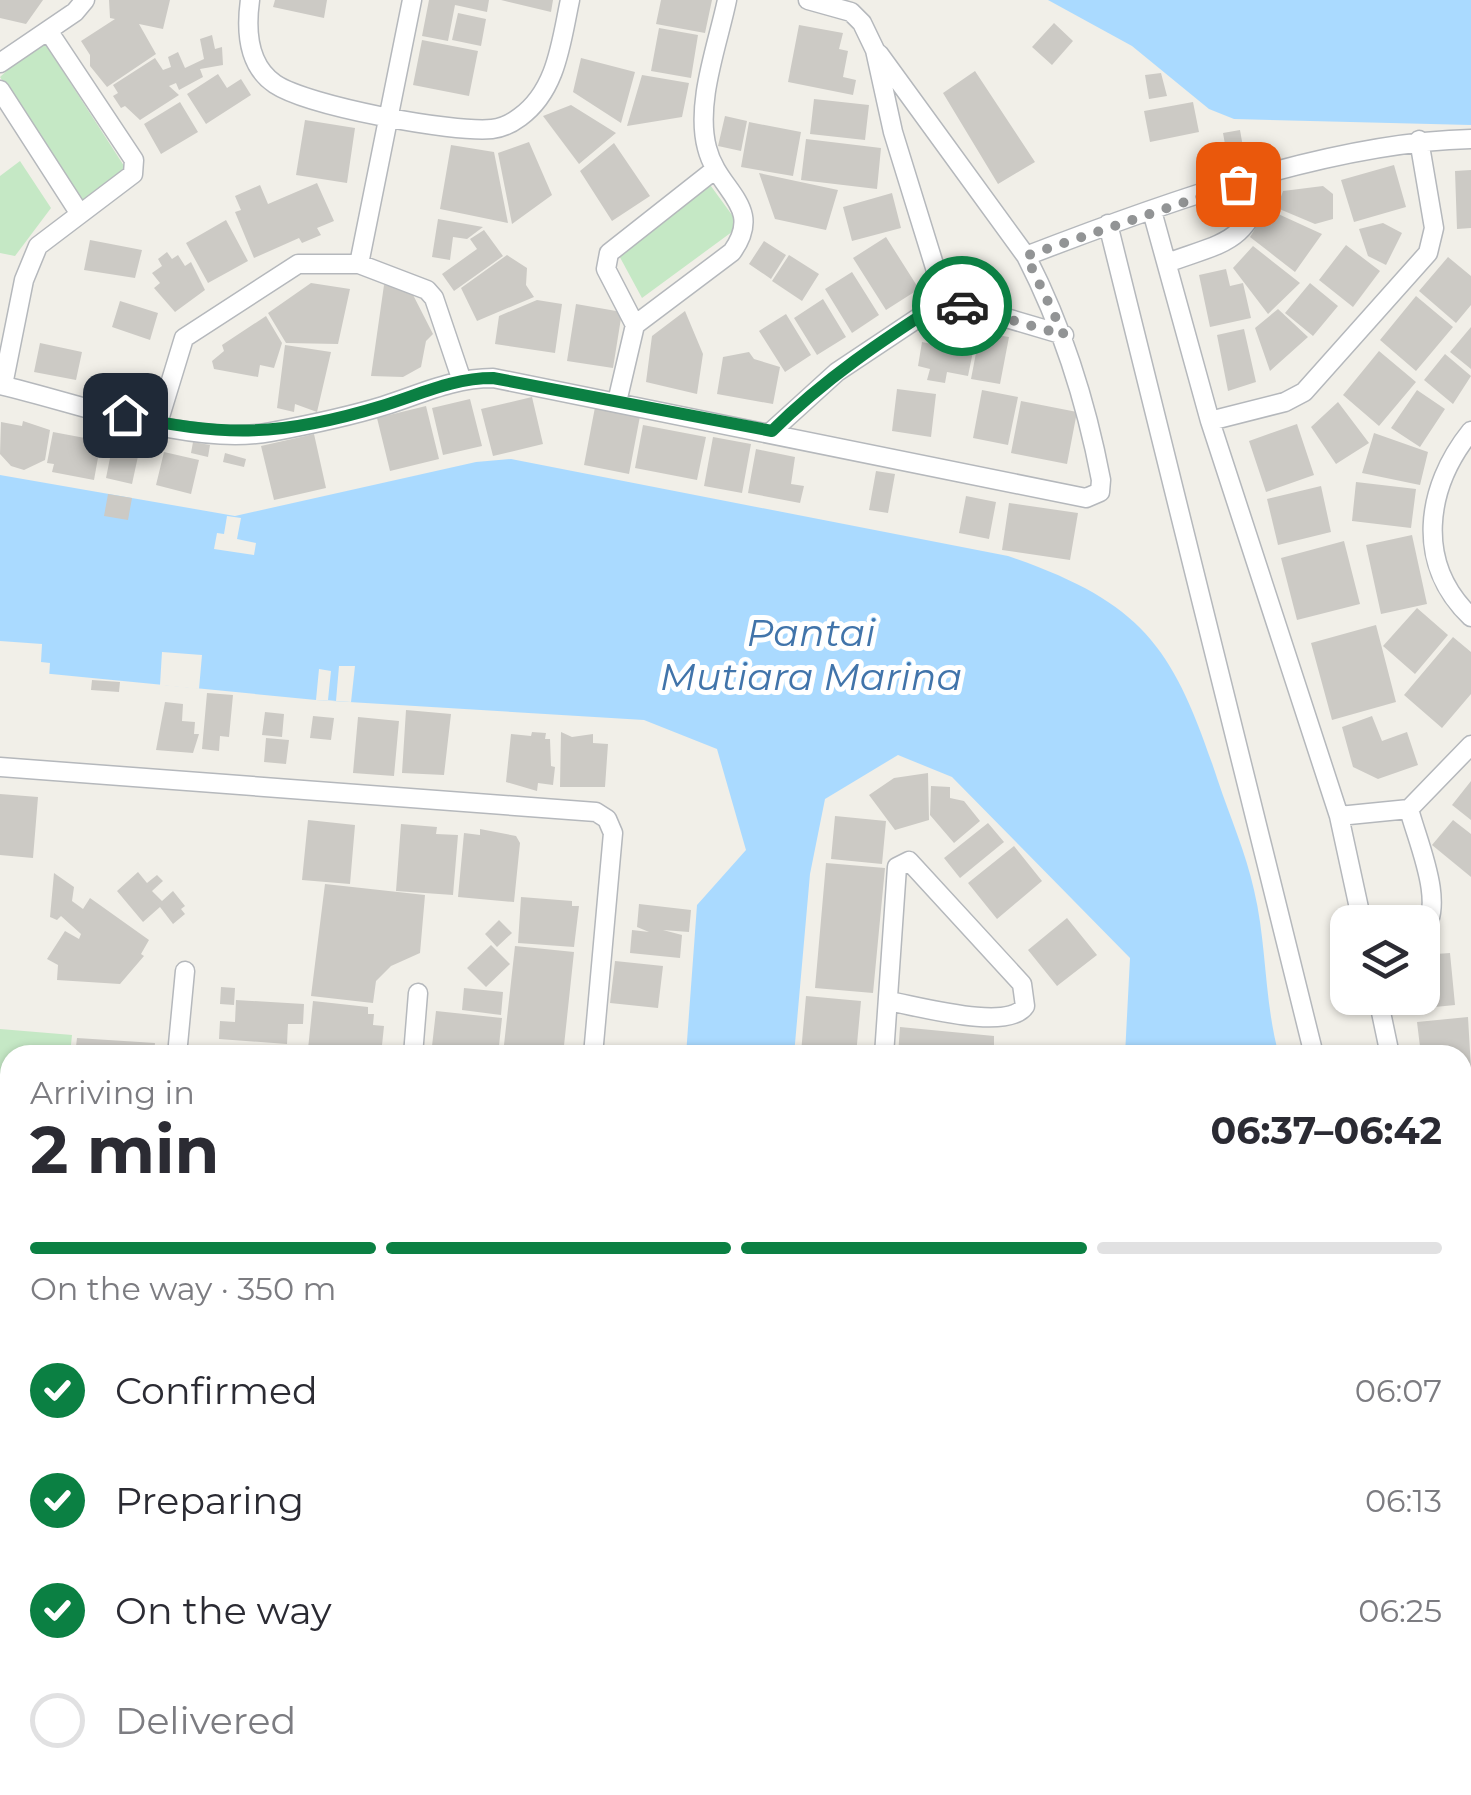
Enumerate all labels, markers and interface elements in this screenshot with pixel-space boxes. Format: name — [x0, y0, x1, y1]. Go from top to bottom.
pin — [1196, 142, 1281, 227]
icon: bag — [1211, 157, 1266, 212]
courier — [912, 256, 1012, 356]
icon: car — [935, 279, 990, 334]
pin — [83, 373, 168, 458]
icon: home — [98, 388, 153, 443]
water label: Pantai Mutiara Marina — [660, 609, 962, 700]
map controls — [1330, 905, 1440, 1015]
button: layers — [1330, 905, 1440, 1015]
text: Arriving in — [30, 1073, 195, 1112]
text: 06:37–06:42 — [1211, 1107, 1442, 1154]
text: 2 min — [30, 1110, 219, 1189]
text: On the way · 350 m — [30, 1269, 337, 1308]
icon: check — [30, 1363, 85, 1418]
text: Confirmed — [115, 1367, 318, 1414]
text: 06:07 — [1355, 1371, 1442, 1410]
icon: check — [30, 1473, 85, 1528]
text: Preparing — [115, 1477, 304, 1524]
text: 06:13 — [1365, 1481, 1442, 1520]
icon: check — [30, 1583, 85, 1638]
text: On the way — [115, 1587, 332, 1634]
text: 06:25 — [1358, 1591, 1442, 1630]
text: Delivered — [115, 1697, 296, 1744]

